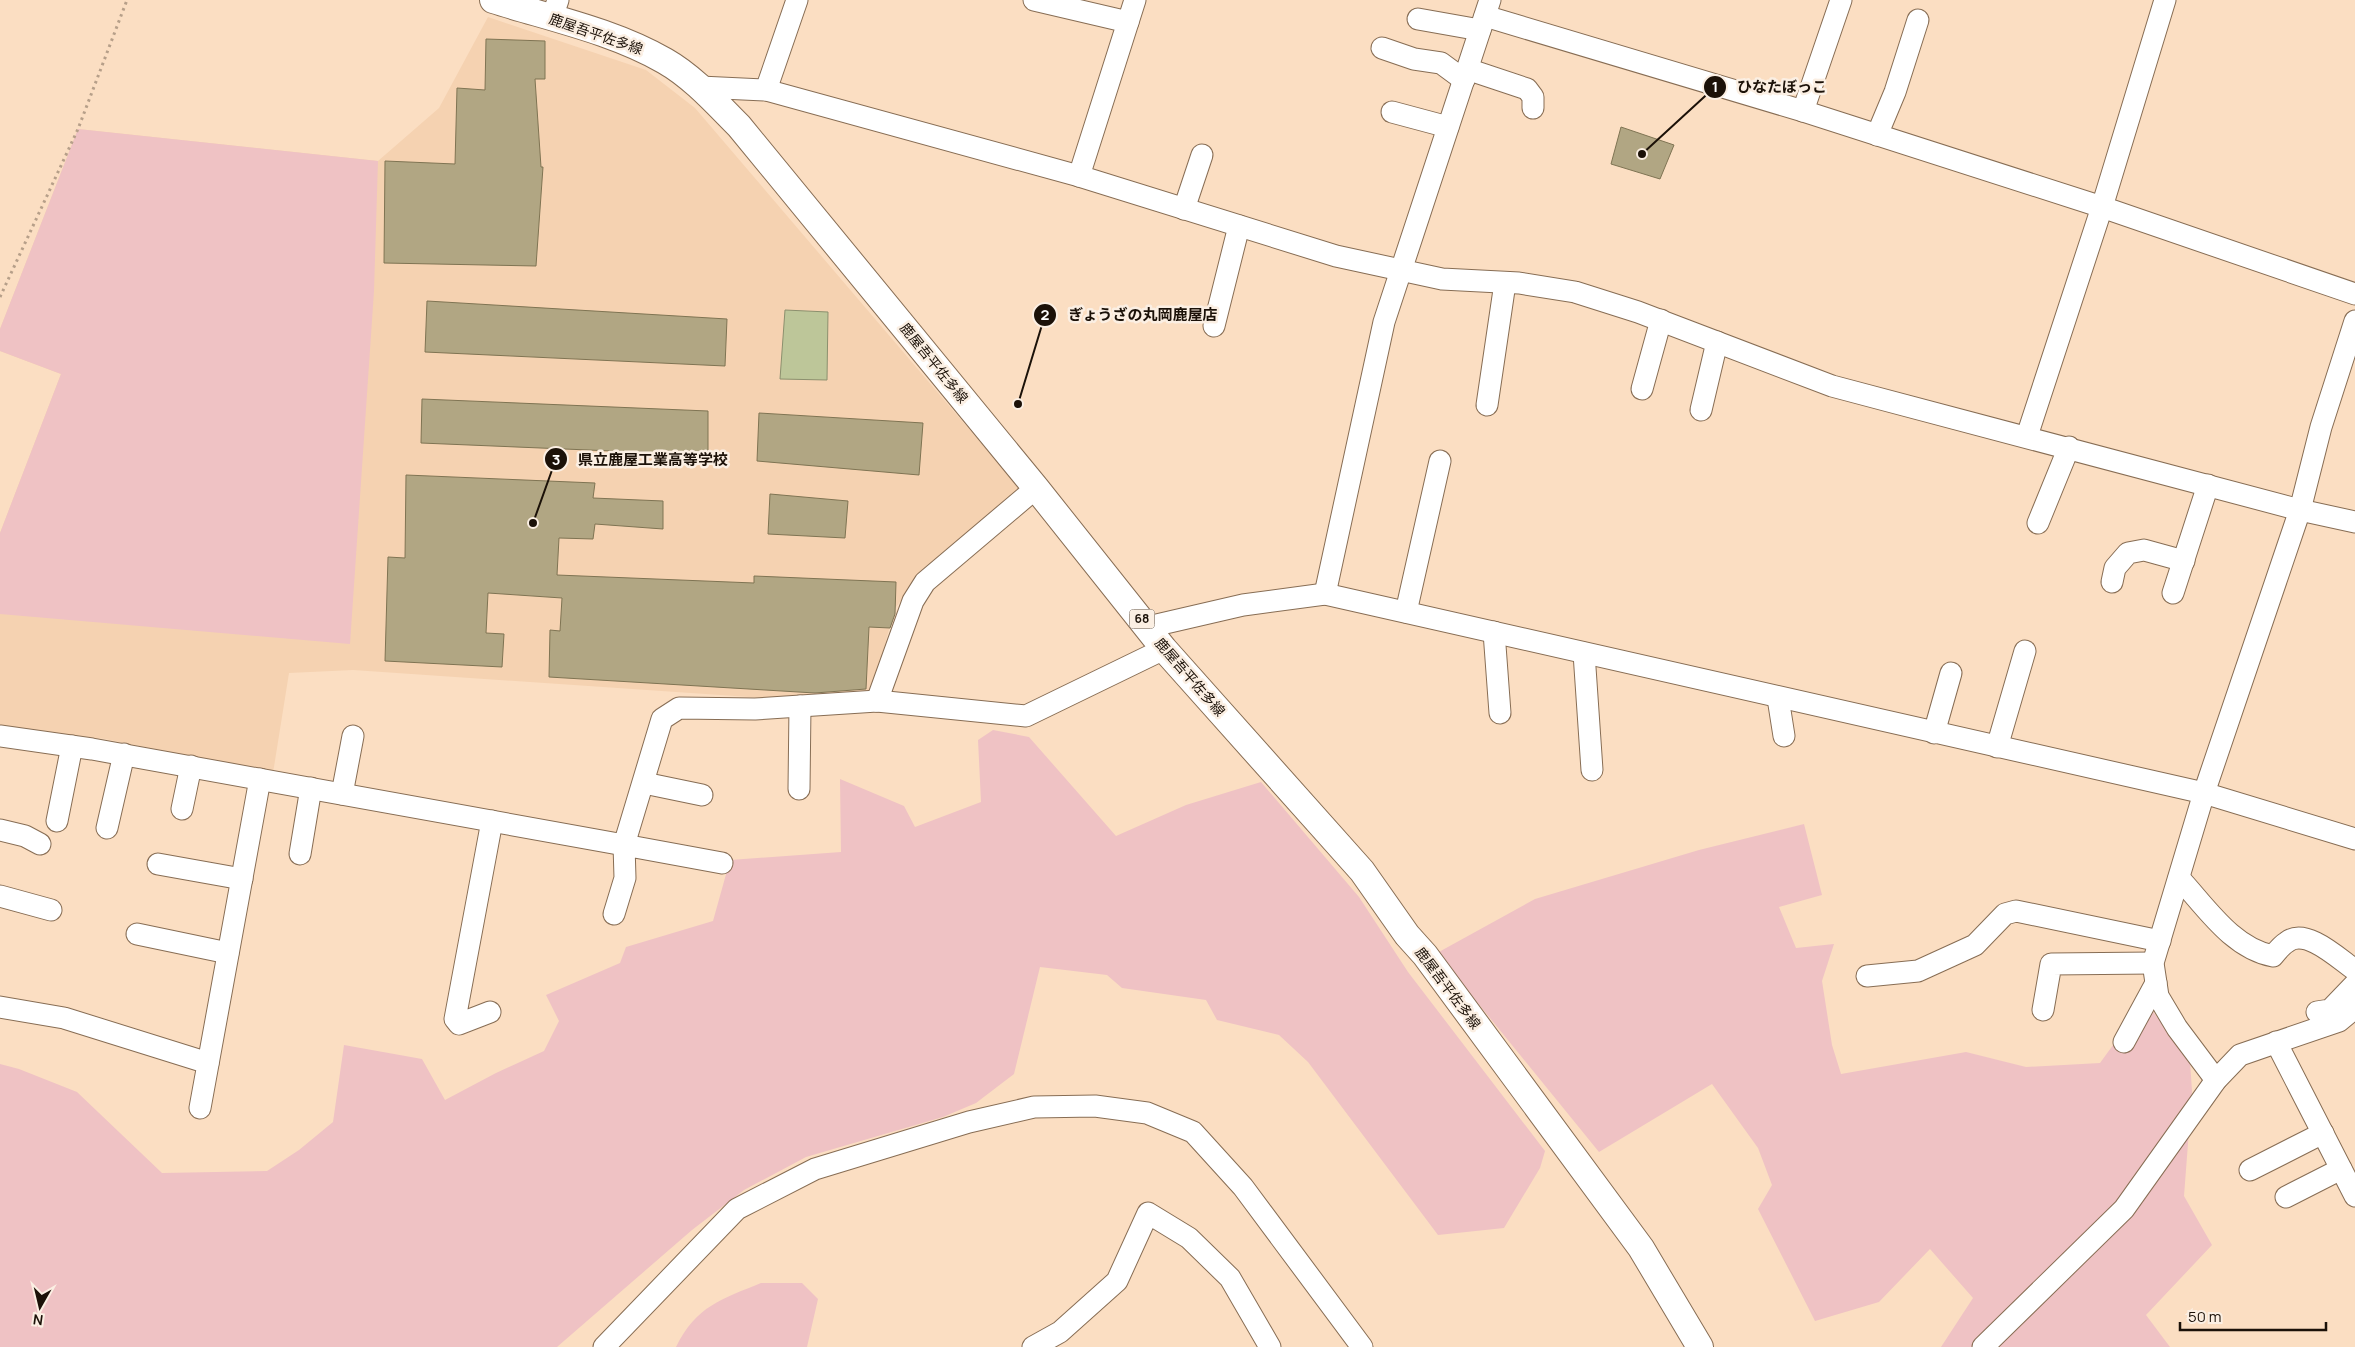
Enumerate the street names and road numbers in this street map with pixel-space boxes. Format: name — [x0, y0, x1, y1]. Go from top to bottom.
street label: 鹿屋吾平佐多線 — [547, 9, 646, 58]
street label: 鹿屋吾平佐多線 — [896, 319, 973, 407]
road number: 68 — [1130, 610, 1154, 628]
street label: 鹿屋吾平佐多線 — [1151, 633, 1230, 720]
street label: 鹿屋吾平佐多線 — [1411, 943, 1485, 1033]

